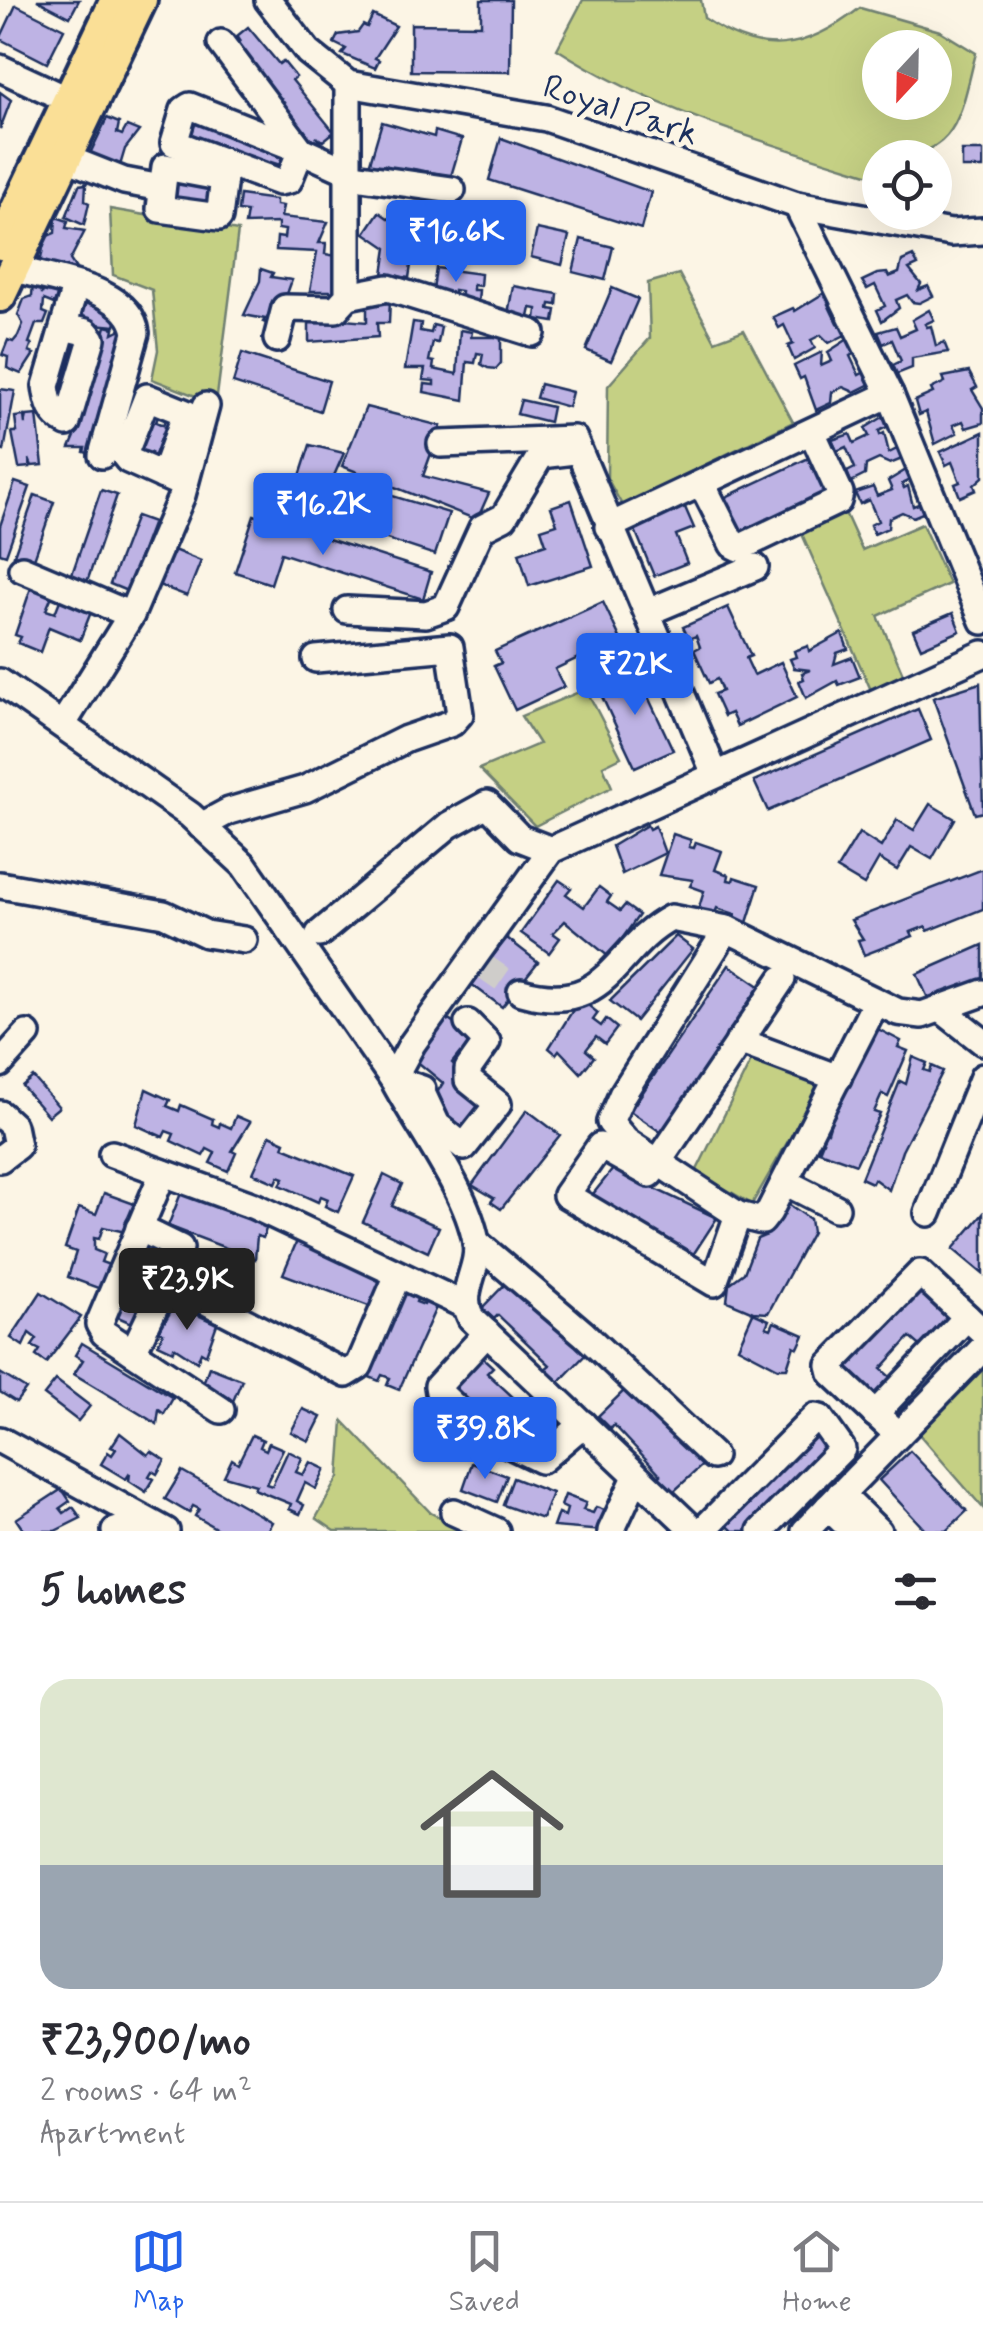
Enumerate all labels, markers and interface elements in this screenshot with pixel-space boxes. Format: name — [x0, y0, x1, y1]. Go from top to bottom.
north arrow — [862, 30, 952, 120]
map controls — [862, 30, 952, 230]
street label: Royal Park — [537, 64, 704, 158]
button: locate — [862, 140, 952, 230]
pin: ₹16.6K — [375, 200, 537, 285]
text: ₹16.6K — [408, 211, 504, 253]
pin: ₹16.2K — [242, 473, 404, 558]
text: ₹16.2K — [275, 484, 371, 526]
pin: ₹22K — [576, 633, 694, 718]
text: ₹22K — [598, 644, 672, 686]
pin: ₹23.9K — [106, 1248, 268, 1333]
text: ₹23.9K — [141, 1259, 233, 1301]
pin: ₹39.8K — [404, 1397, 566, 1482]
text: ₹39.8K — [435, 1408, 535, 1450]
text: 5 homes — [40, 1564, 186, 1619]
icon: filters — [888, 1564, 943, 1619]
icon: home — [402, 1744, 582, 1924]
text: ₹23,900/mo — [40, 2015, 251, 2070]
text: 2 rooms · 64 m² — [40, 2070, 252, 2112]
text: Apartment — [40, 2112, 185, 2154]
tab: Map — [131, 2224, 186, 2321]
tab: Saved — [449, 2224, 520, 2321]
tab: Home — [782, 2224, 852, 2321]

